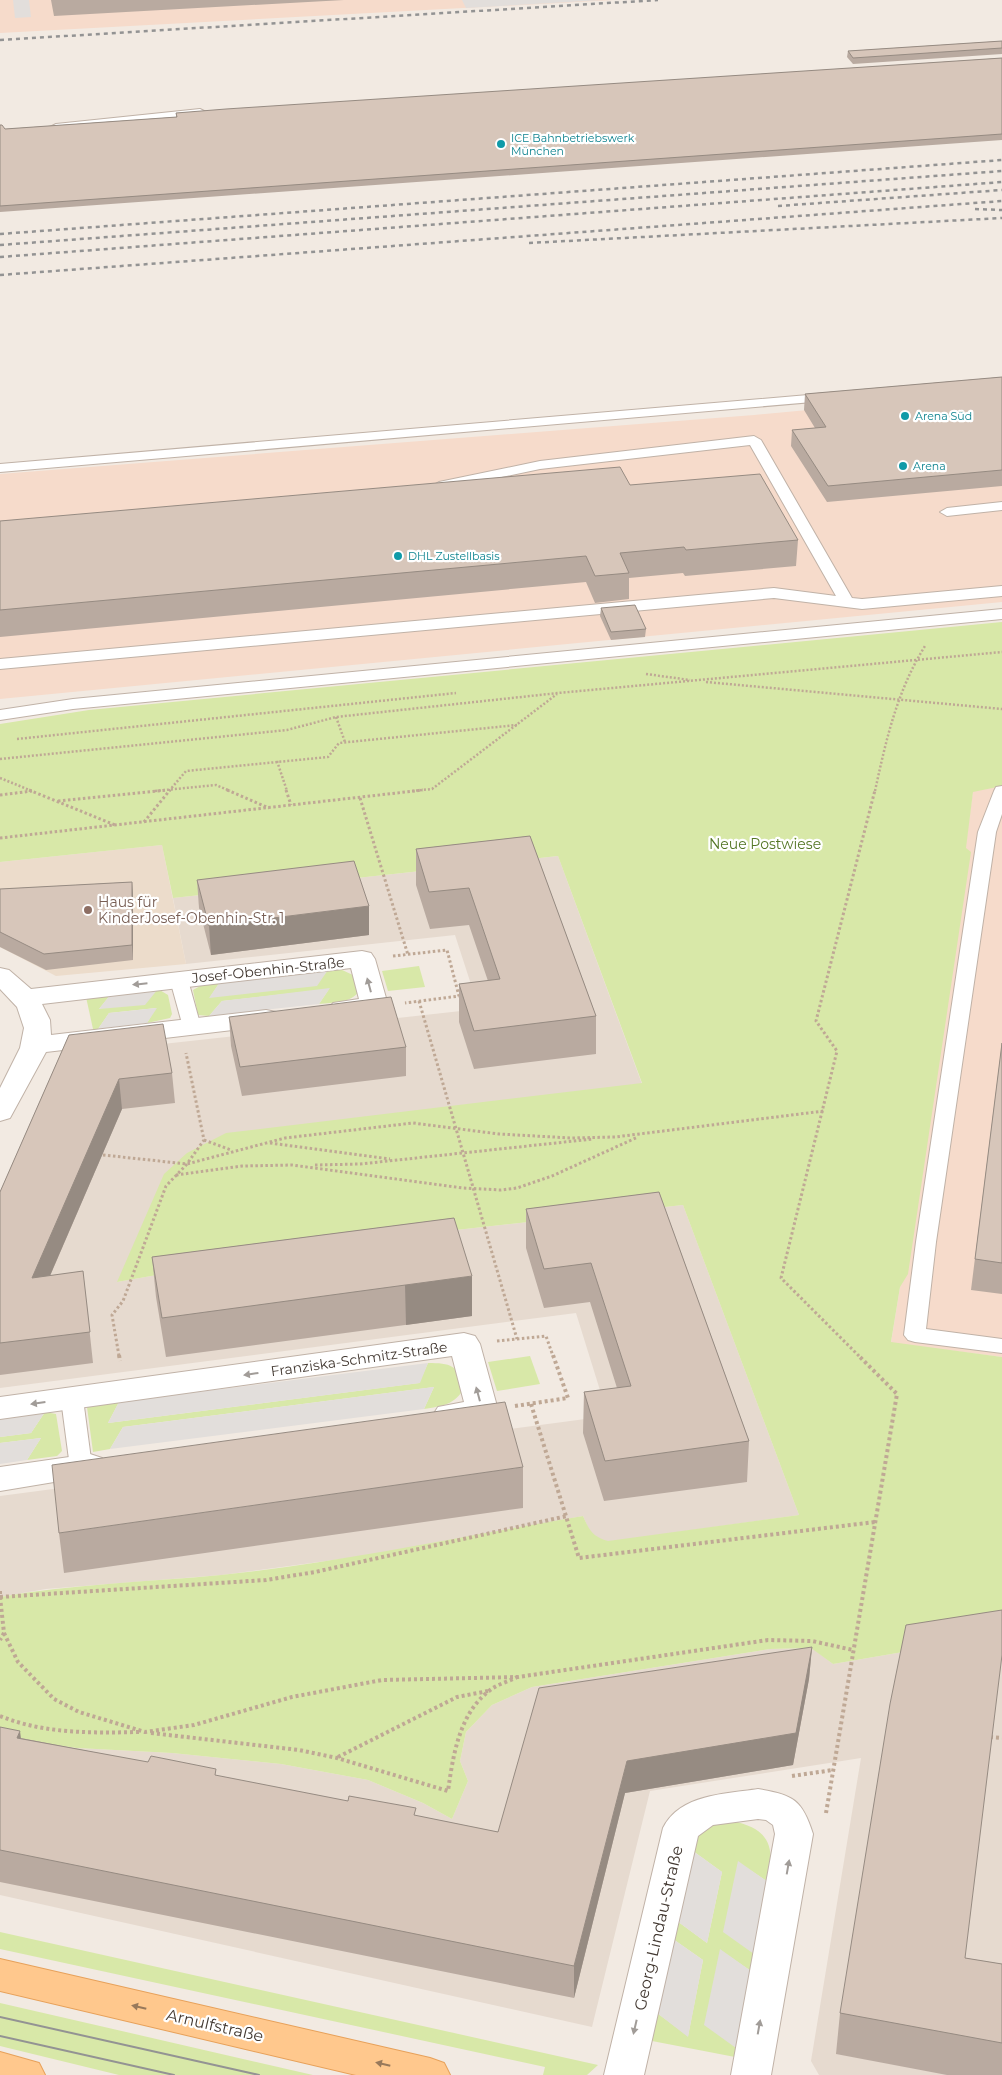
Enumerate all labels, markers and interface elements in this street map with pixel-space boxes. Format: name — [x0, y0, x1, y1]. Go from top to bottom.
place label: ICE Bahnbetriebswerk München — [511, 131, 635, 158]
marker: ICE Bahnbetriebswerk München — [495, 138, 507, 150]
place label: Arena Süd — [915, 409, 972, 423]
marker: Arena Süd — [899, 410, 911, 422]
place label: Arena — [913, 459, 946, 473]
marker: Arena — [897, 460, 909, 472]
place label: DHL Zustellbasis — [408, 549, 500, 563]
marker: DHL Zustellbasis — [392, 550, 404, 562]
park label: Neue Postwiese — [709, 835, 821, 853]
place label: Haus für KinderJosef-Obenhin-Str. 1 — [98, 893, 284, 927]
marker: Haus für KinderJosef-Obenhin-Str. 1 — [82, 904, 94, 916]
street label: Josef-Obenhin-Straße — [190, 953, 345, 987]
one-way arrow — [365, 978, 373, 993]
one-way arrow — [132, 980, 148, 988]
street label: Franziska-Schmitz-Straße — [269, 1338, 449, 1380]
one-way arrow — [242, 1370, 258, 1378]
one-way arrow — [474, 1387, 482, 1402]
one-way arrow — [29, 1399, 45, 1407]
street label: Georg-Lindau-Straße — [630, 1844, 687, 2012]
one-way arrow — [785, 1859, 793, 1875]
one-way arrow — [132, 2003, 147, 2011]
street label: Arnulfstraße — [165, 2005, 265, 2046]
one-way arrow — [756, 2019, 764, 2035]
one-way arrow — [631, 2020, 639, 2036]
one-way arrow — [375, 2060, 390, 2068]

